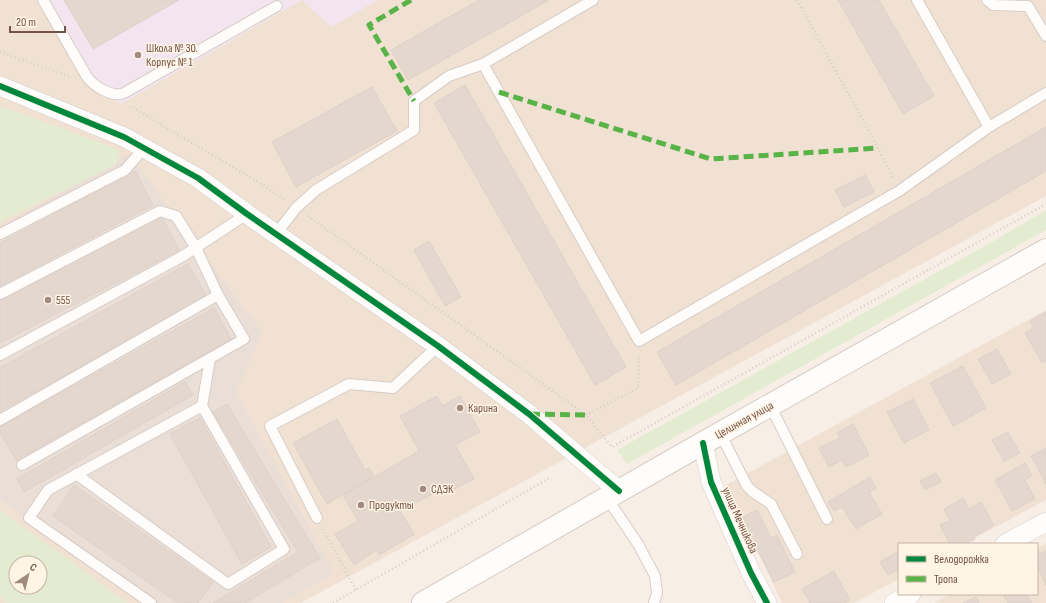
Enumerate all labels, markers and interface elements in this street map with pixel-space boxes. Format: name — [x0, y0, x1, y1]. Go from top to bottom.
scale bar — [10, 8, 65, 34]
text: 20 m — [16, 15, 36, 30]
place label: Школа № 30. Корпус № 1 — [146, 41, 198, 70]
marker: Школа № 30. Корпус № 1 — [133, 50, 143, 60]
place label: 555 — [56, 293, 71, 308]
marker: 555 — [43, 295, 53, 305]
street label: Целинная улица — [712, 398, 777, 443]
place label: Карина — [468, 401, 498, 416]
marker: Карина — [455, 403, 465, 413]
place label: СДЭК — [431, 482, 454, 497]
marker: СДЭК — [418, 484, 428, 494]
street label: улица Мечникова — [718, 485, 761, 556]
place label: Продукты — [369, 498, 414, 513]
marker: Продукты — [356, 500, 366, 510]
legend — [898, 543, 1038, 595]
text: Велодорожка — [934, 552, 989, 567]
north arrow — [8, 555, 48, 595]
text: С — [27, 560, 40, 574]
text: Тропа — [934, 572, 958, 587]

